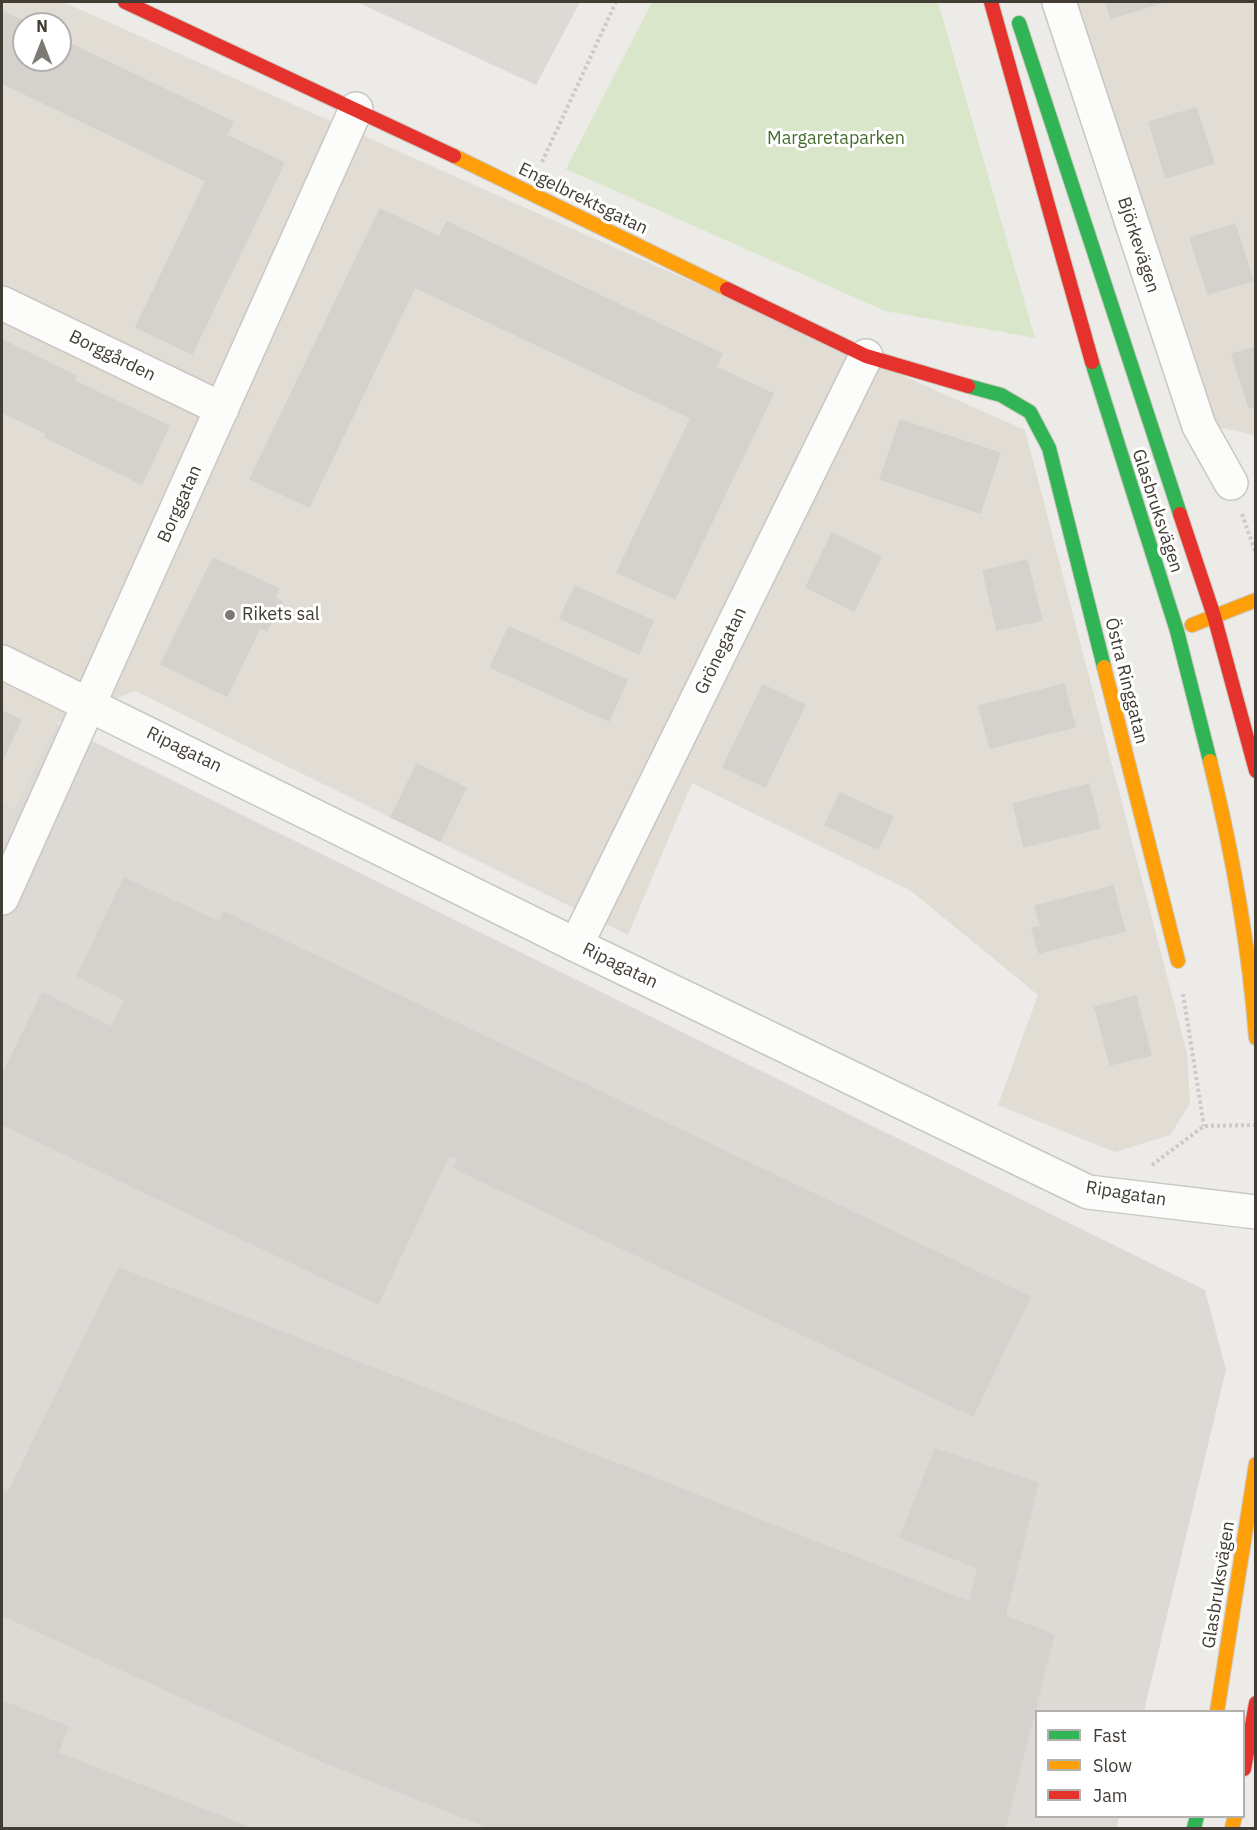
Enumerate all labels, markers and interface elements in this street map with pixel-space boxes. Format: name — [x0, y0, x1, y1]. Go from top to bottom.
north arrow — [12, 12, 72, 72]
text: N — [36, 16, 48, 36]
park label: Margaretaparken — [767, 128, 905, 150]
street label: Engelbrektsgatan — [515, 158, 651, 240]
street label: Björkevägen — [1112, 194, 1164, 296]
street label: Borggården — [65, 326, 159, 386]
street label: Glasbruksvägen — [1127, 446, 1187, 576]
street label: Borggatan — [153, 462, 207, 546]
place label: Rikets sal — [242, 604, 320, 626]
street label: Grönegatan — [691, 604, 751, 698]
marker: Rikets sal — [223, 608, 237, 622]
street label: Östra Ringgatan — [1100, 616, 1152, 746]
street label: Ripagatan — [143, 722, 225, 778]
street label: Ripagatan — [579, 938, 661, 994]
street label: Ripagatan — [1084, 1177, 1168, 1211]
street label: Glasbruksvägen — [1198, 1520, 1240, 1650]
legend — [1035, 1710, 1245, 1818]
text: Fast — [1093, 1724, 1127, 1747]
text: Slow — [1093, 1754, 1132, 1777]
text: Jam — [1093, 1784, 1128, 1807]

